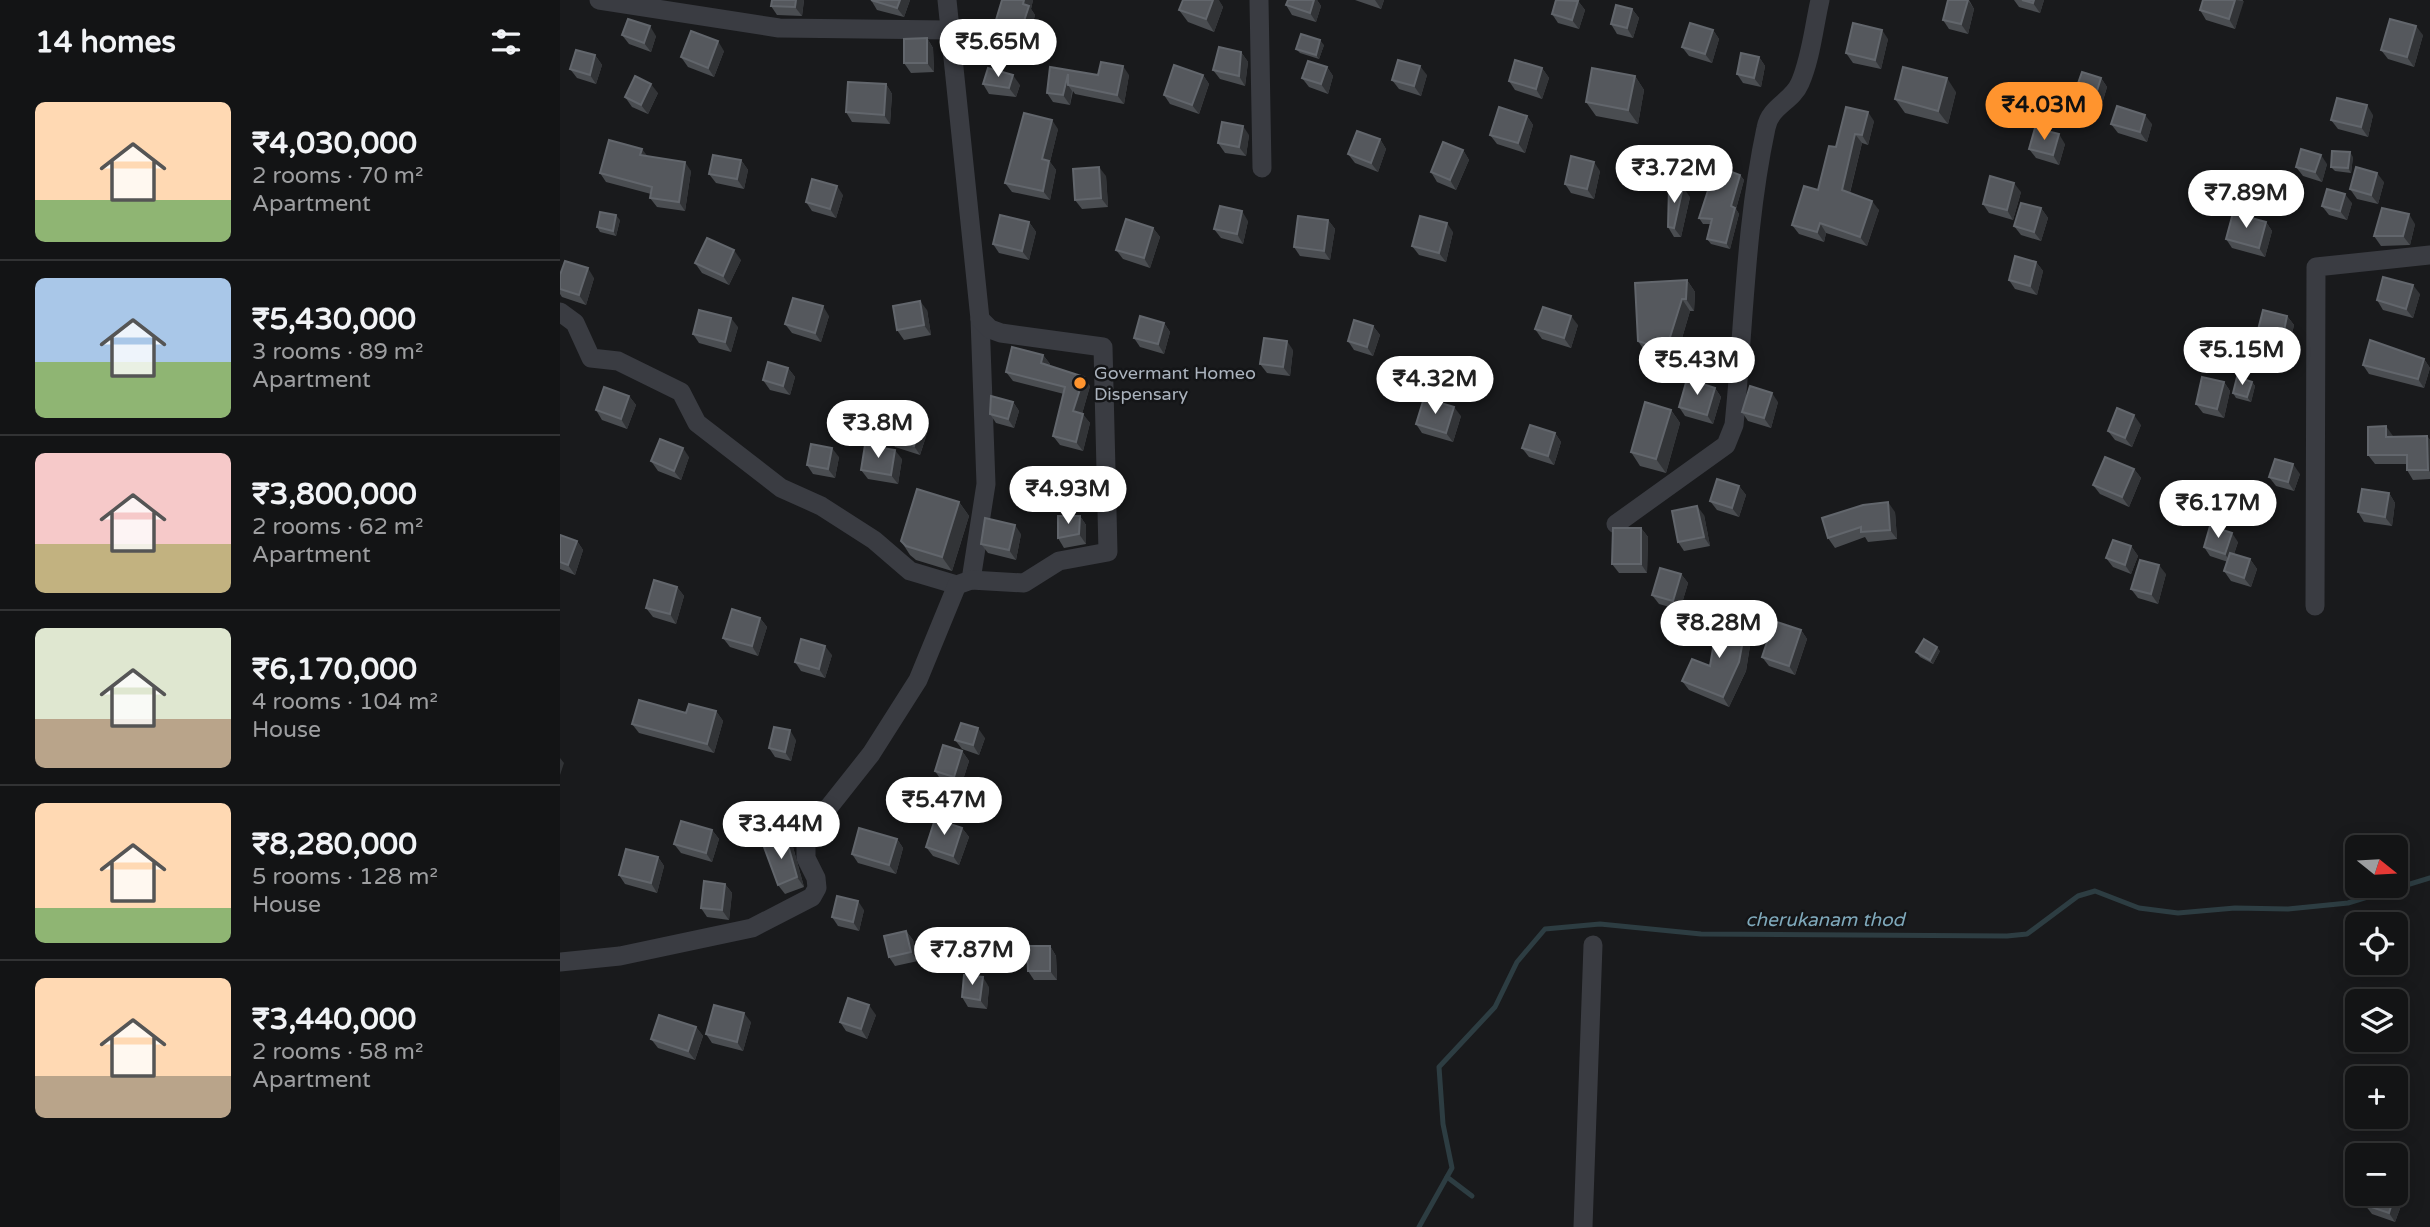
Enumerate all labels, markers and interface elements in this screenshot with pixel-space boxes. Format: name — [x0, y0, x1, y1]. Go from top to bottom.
pin: ₹5.65M — [941, 20, 1055, 79]
icon: filters — [487, 23, 525, 61]
text: 14 homes — [35, 24, 176, 61]
text: ₹5.65M — [956, 28, 1040, 56]
pin: ₹4.03M — [1987, 82, 2101, 142]
text: ₹4.03M — [2002, 91, 2087, 119]
text: ₹4,030,000 — [252, 125, 417, 162]
icon: home — [91, 130, 175, 214]
pin: ₹3.72M — [1617, 146, 1731, 205]
text: ₹3.72M — [1632, 154, 1716, 182]
text: 2 rooms · 70 m² — [252, 162, 423, 190]
pin: ₹7.89M — [2189, 170, 2303, 230]
text: ₹7.89M — [2204, 179, 2288, 207]
text: Apartment — [252, 190, 371, 218]
text: ₹5,430,000 — [252, 301, 416, 338]
icon: home — [91, 306, 175, 390]
pin: ₹5.15M — [2185, 328, 2299, 387]
text: ₹5.15M — [2200, 336, 2284, 364]
text: 3 rooms · 89 m² — [252, 338, 423, 366]
pin: ₹5.43M — [1640, 338, 1754, 397]
text: ₹5.43M — [1655, 346, 1739, 374]
pin: ₹4.32M — [1378, 356, 1492, 416]
place label: Govermant Homeo Dispensary — [1094, 362, 1256, 405]
text: ₹4.32M — [1393, 365, 1478, 393]
text: Apartment — [252, 366, 371, 394]
marker: Govermant Homeo Dispensary — [1072, 375, 1088, 391]
pin: ₹3.8M — [829, 400, 927, 460]
text: ₹3.8M — [843, 409, 913, 437]
pin: ₹4.93M — [1011, 466, 1125, 526]
text: ₹4.93M — [1026, 475, 1111, 503]
text: ₹3,800,000 — [252, 476, 417, 513]
pin: ₹6.17M — [2161, 480, 2275, 540]
icon: home — [91, 481, 175, 565]
text: ₹6.17M — [2176, 489, 2261, 517]
text: 2 rooms · 62 m² — [252, 513, 423, 541]
text: Apartment — [252, 541, 371, 569]
pin: ₹8.28M — [1662, 600, 1776, 660]
text: ₹8.28M — [1677, 609, 1762, 637]
text: ₹6,170,000 — [252, 651, 417, 688]
icon: home — [91, 656, 175, 740]
text: 4 rooms · 104 m² — [252, 688, 438, 716]
text: House — [252, 716, 321, 744]
pin: ₹5.47M — [887, 778, 1001, 837]
text: ₹5.47M — [902, 786, 986, 814]
pin: ₹3.44M — [724, 802, 838, 861]
text: ₹3.44M — [739, 810, 823, 838]
text: ₹8,280,000 — [252, 826, 417, 863]
icon: home — [91, 831, 175, 915]
north arrow — [2345, 835, 2408, 898]
map controls — [2345, 835, 2408, 1206]
text: 5 rooms · 128 m² — [252, 863, 438, 891]
text: House — [252, 891, 321, 919]
water label: cherukanam thod — [1745, 909, 1907, 931]
button: locate — [2345, 912, 2408, 975]
pin: ₹7.87M — [915, 928, 1029, 987]
text: ₹7.87M — [930, 936, 1014, 964]
button: layers — [2345, 989, 2408, 1052]
text: ₹3,440,000 — [252, 1001, 416, 1038]
icon: home — [91, 1006, 175, 1090]
text: 2 rooms · 58 m² — [252, 1038, 423, 1066]
text: Apartment — [252, 1066, 371, 1094]
button: + — [2345, 1066, 2408, 1129]
button: − — [2345, 1143, 2408, 1206]

